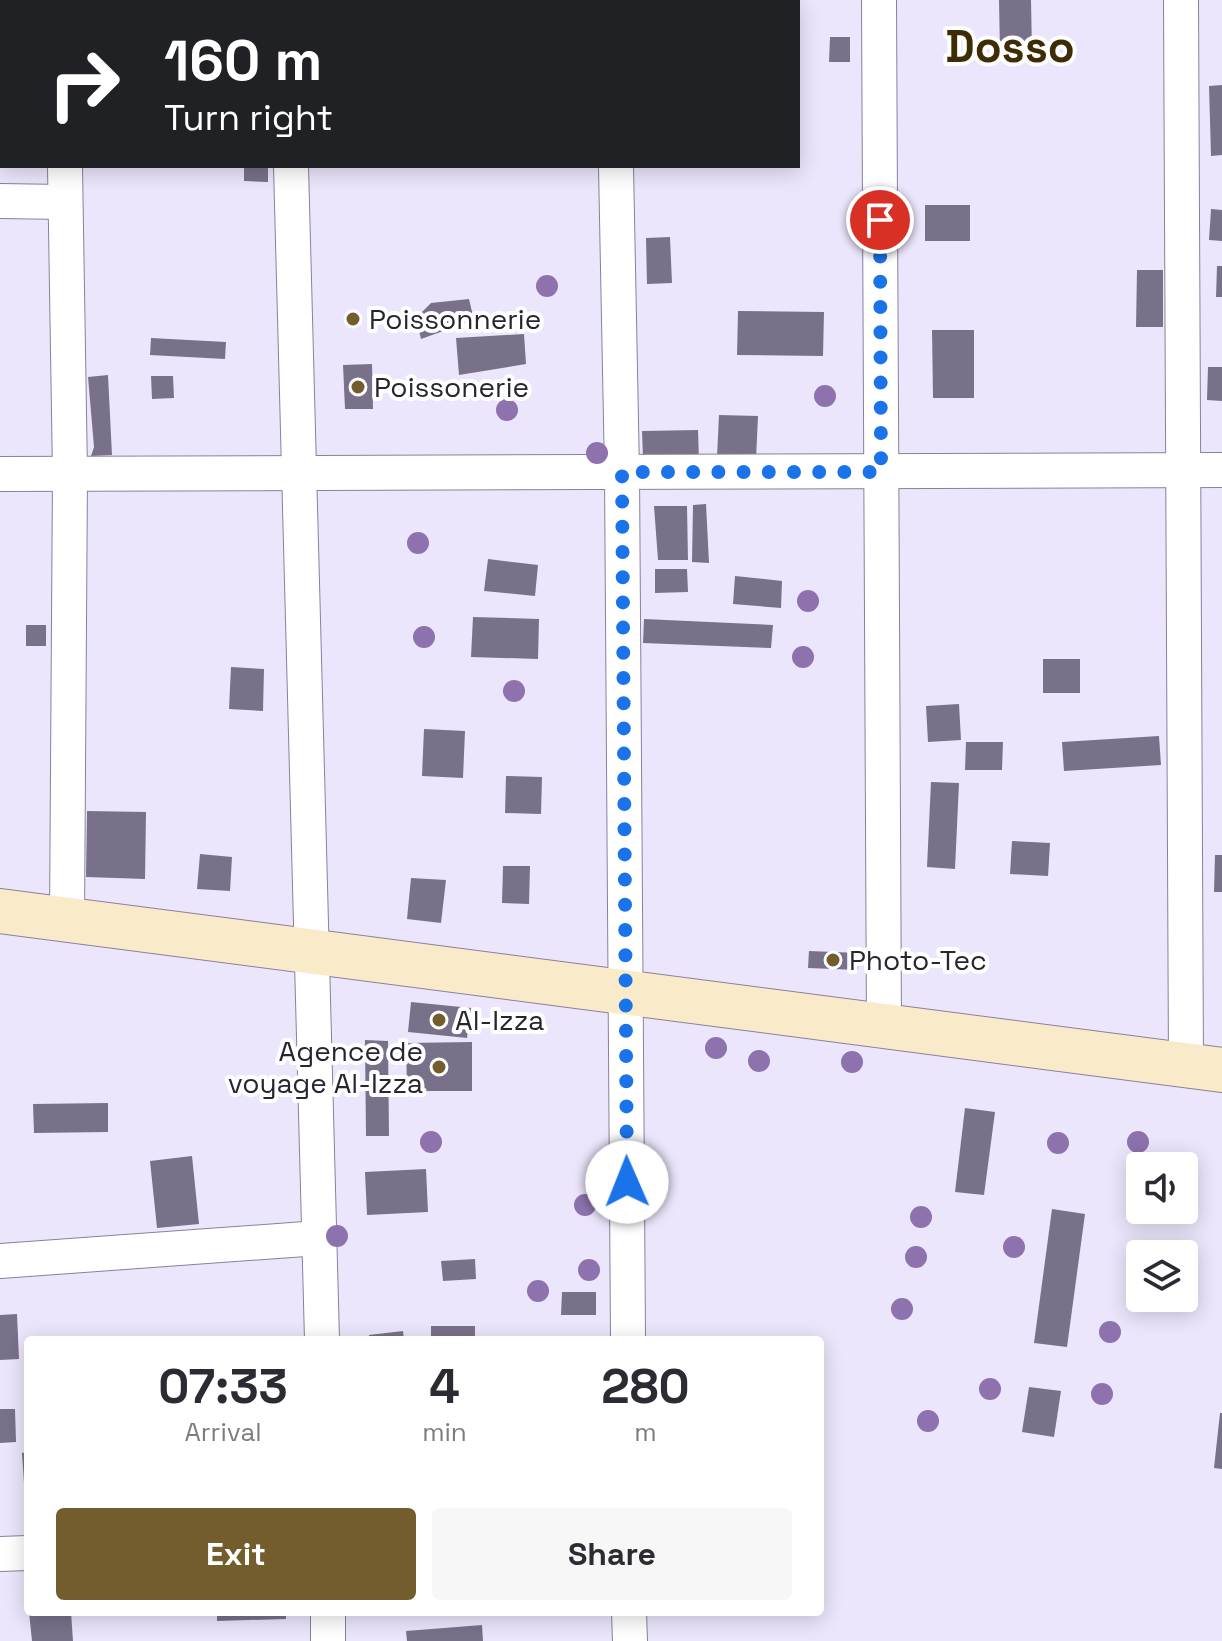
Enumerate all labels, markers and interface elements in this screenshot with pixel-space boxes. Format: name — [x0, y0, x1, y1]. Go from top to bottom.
district label: Dosso — [945, 19, 1075, 75]
text: 160 m — [164, 25, 322, 96]
icon: right — [32, 32, 136, 136]
text: Turn right — [164, 95, 333, 141]
pin — [846, 186, 914, 254]
icon: arrive — [858, 198, 902, 242]
place label: Poissonnerie — [369, 301, 541, 337]
marker: Poissonnerie — [344, 310, 362, 328]
place label: Poissonerie — [374, 369, 529, 405]
marker: Poissonerie — [349, 378, 367, 396]
place label: Photo-Tec — [849, 942, 987, 978]
marker: Photo-Tec — [824, 951, 842, 969]
place label: Al-Izza — [455, 1002, 544, 1038]
marker: Al-Izza — [430, 1011, 448, 1029]
place label: Agence de voyage Al-Izza — [228, 1033, 423, 1101]
marker: Agence de voyage Al-Izza — [430, 1058, 448, 1076]
position arrow — [585, 1140, 669, 1224]
map controls — [1126, 1152, 1198, 1312]
button: sound — [1126, 1152, 1198, 1224]
button: layers — [1126, 1240, 1198, 1312]
text: 07:33 — [158, 1356, 288, 1417]
text: 4 — [429, 1356, 460, 1417]
text: 280 — [601, 1356, 690, 1417]
text: Arrival — [184, 1415, 262, 1449]
text: min — [422, 1415, 467, 1449]
text: m — [634, 1415, 657, 1449]
button: Exit — [56, 1508, 416, 1600]
button: Share — [432, 1508, 792, 1600]

